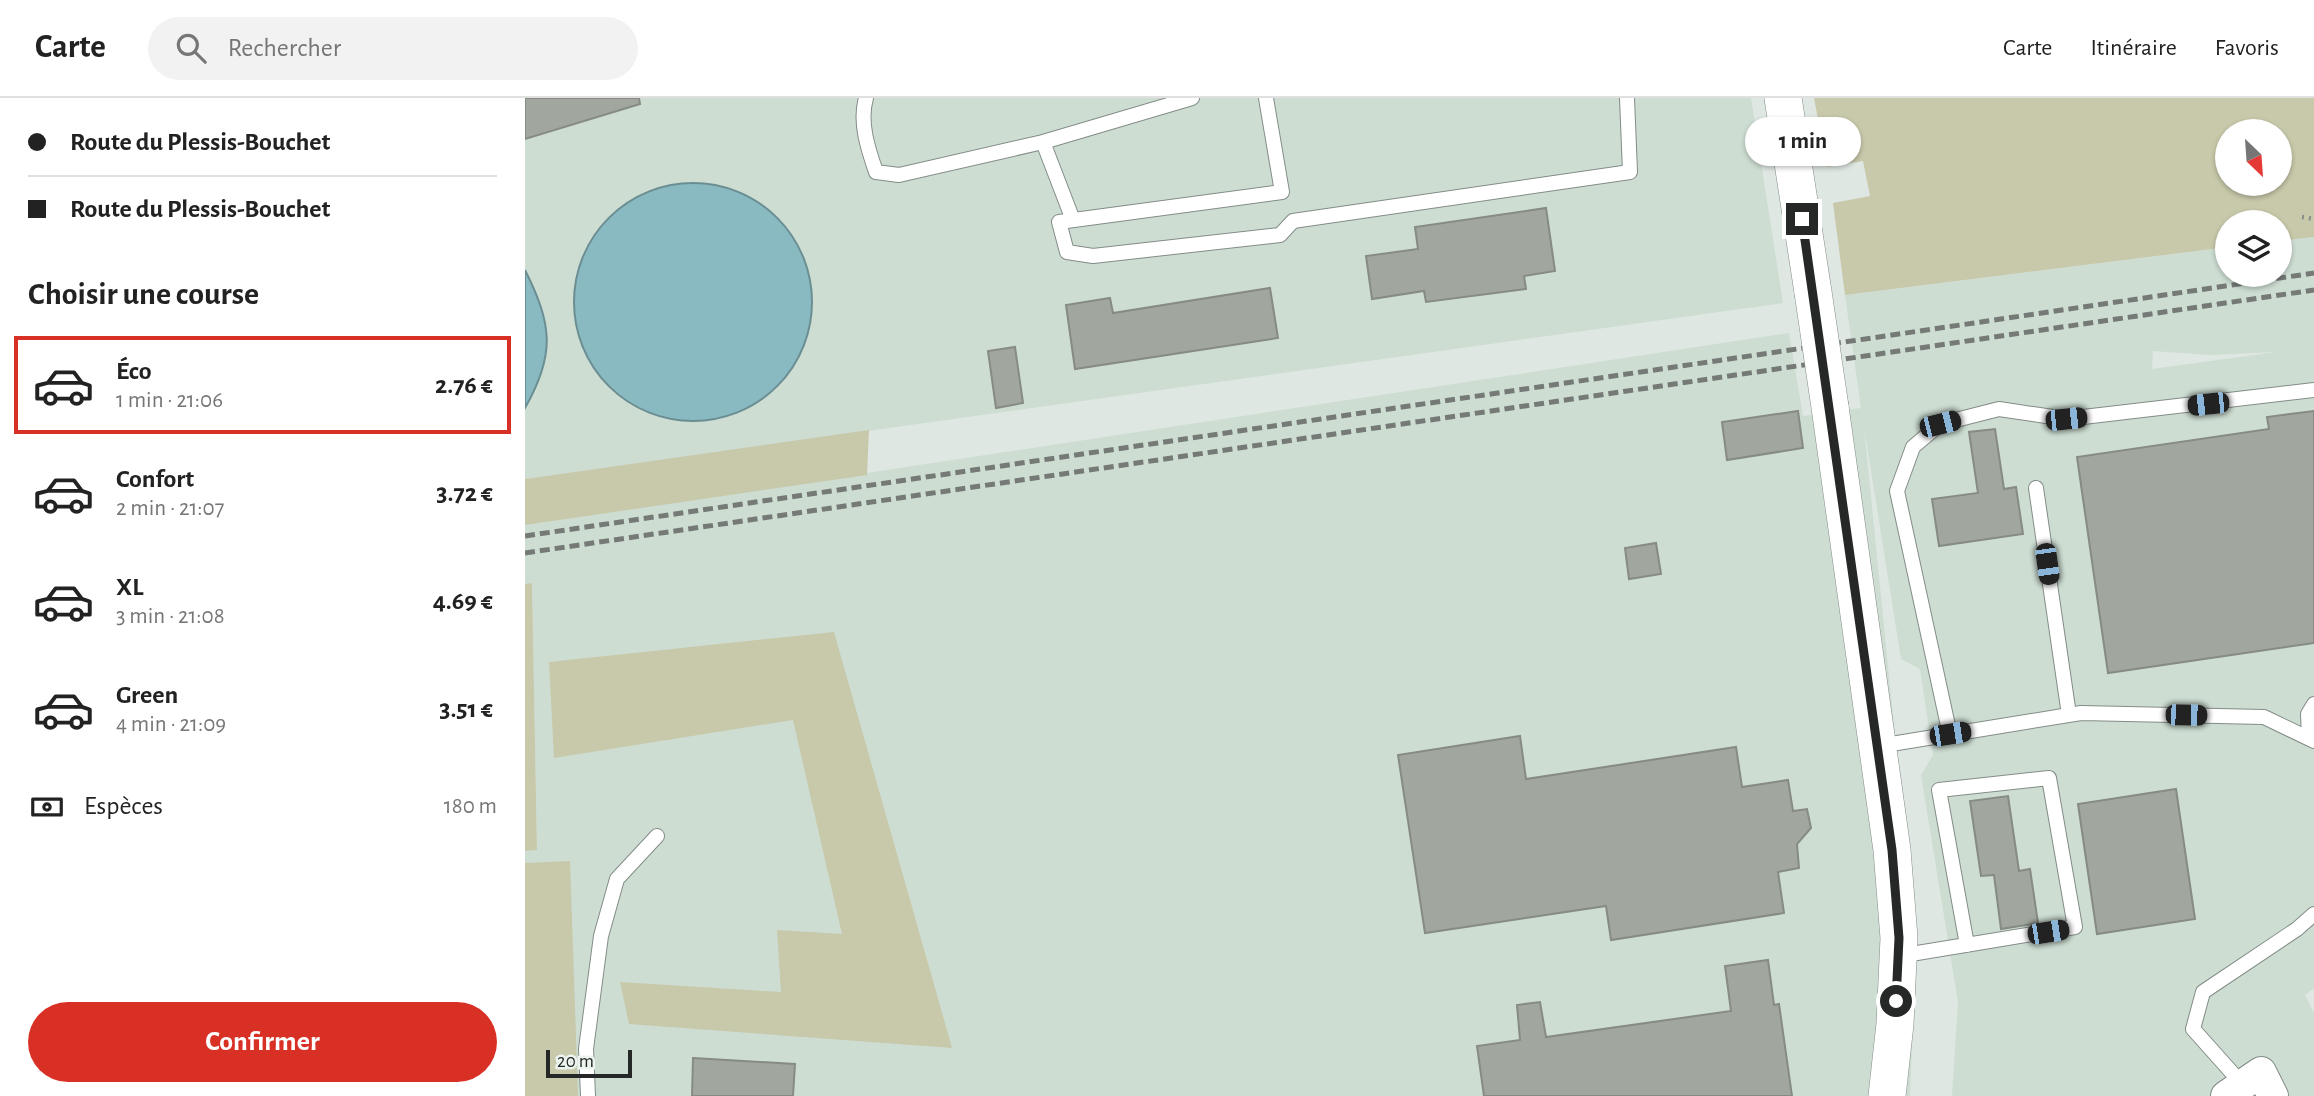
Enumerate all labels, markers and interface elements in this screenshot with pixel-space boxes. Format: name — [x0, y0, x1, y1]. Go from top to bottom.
search box — [148, 17, 638, 80]
icon: search — [172, 29, 210, 67]
text: Carte — [35, 31, 106, 64]
text: Rechercher — [228, 35, 341, 61]
text: Carte — [2003, 36, 2052, 60]
text: Itinéraire — [2090, 36, 2177, 60]
text: Favoris — [2215, 36, 2279, 60]
callout: 1 min — [1744, 117, 1860, 166]
north arrow — [2215, 119, 2293, 196]
map controls — [2215, 119, 2292, 287]
text: Route du Plessis-Bouchet — [70, 129, 330, 155]
text: 1 min — [1779, 130, 1827, 153]
text: Route du Plessis-Bouchet — [70, 196, 330, 222]
route end — [1786, 203, 1818, 235]
button: layers — [2215, 210, 2292, 287]
text: Choisir une course — [28, 278, 259, 310]
icon: car — [32, 354, 95, 417]
text: Éco — [116, 358, 152, 384]
text: 2.76 € — [435, 372, 493, 398]
text: 1 min · 21:06 — [116, 389, 223, 412]
car — [2187, 391, 2230, 417]
car — [2045, 406, 2088, 432]
car — [1918, 409, 1963, 439]
icon: car — [32, 462, 95, 525]
text: Confort — [116, 466, 194, 492]
text: 3.72 € — [436, 480, 493, 506]
text: 2 min · 21:07 — [116, 497, 224, 520]
car — [2034, 542, 2061, 586]
icon: car — [32, 570, 95, 633]
text: XL — [116, 574, 143, 600]
text: 4.69 € — [433, 588, 493, 614]
text: 3 min · 21:08 — [116, 605, 225, 628]
icon: car — [32, 678, 95, 741]
text: Green — [116, 682, 178, 708]
text: 3.51 € — [439, 696, 493, 722]
car — [2165, 704, 2208, 726]
text: 4 min · 21:09 — [116, 713, 226, 736]
car — [1928, 720, 1973, 748]
icon: cash — [28, 788, 66, 826]
text: Espèces — [84, 793, 163, 819]
text: 180 m — [444, 795, 497, 818]
car — [2026, 918, 2071, 946]
route start — [1880, 985, 1912, 1017]
button: Confirmer — [28, 1002, 497, 1082]
scale bar — [546, 1047, 632, 1079]
text: 20 m — [557, 1052, 594, 1071]

